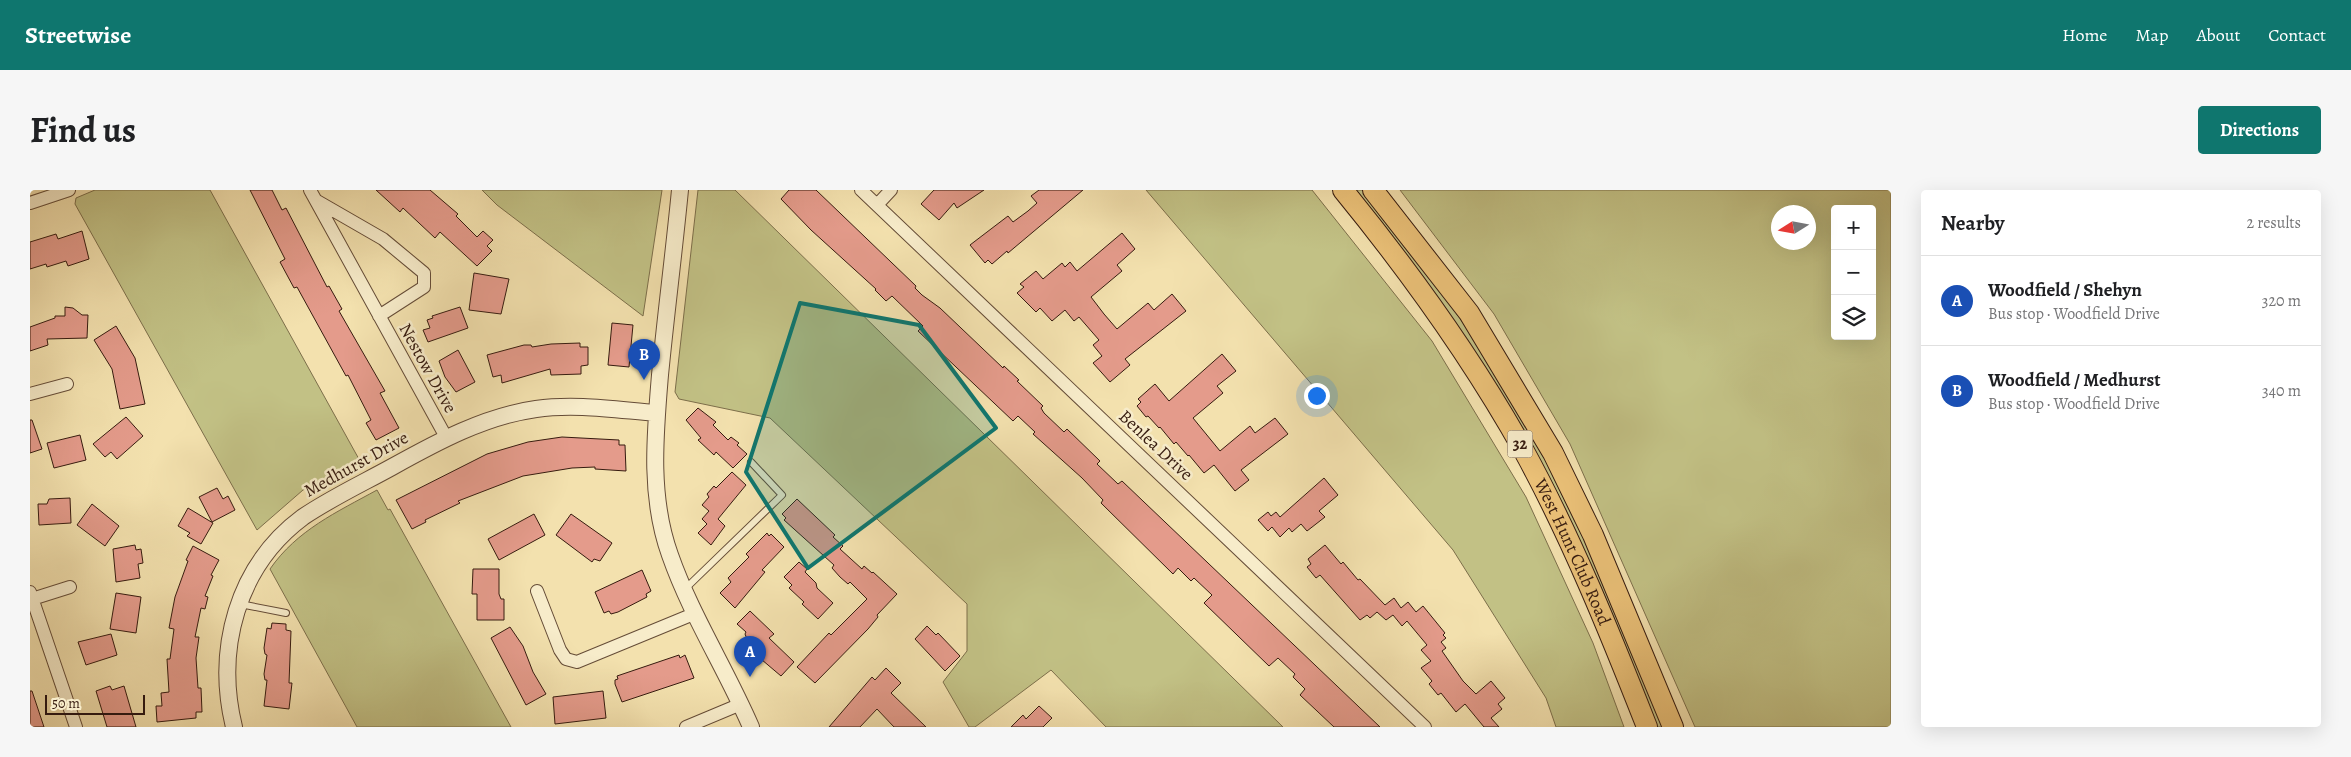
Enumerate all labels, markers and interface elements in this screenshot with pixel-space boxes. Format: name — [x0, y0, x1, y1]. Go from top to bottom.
text: Streetwise — [25, 19, 131, 51]
text: Home — [2062, 23, 2107, 47]
text: Map — [2135, 23, 2168, 47]
text: About — [2196, 23, 2240, 47]
text: Contact — [2268, 23, 2326, 47]
text: Find us — [30, 106, 136, 154]
button: Directions — [2198, 106, 2321, 154]
north arrow — [1771, 205, 1816, 250]
map controls — [1831, 205, 1876, 340]
button: + — [1831, 205, 1876, 250]
text: Nearby — [1941, 209, 2004, 237]
text: 2 results — [2246, 212, 2301, 234]
button: − — [1831, 250, 1876, 295]
text: Woodfield / Shehyn — [1988, 277, 2142, 303]
text: A — [1952, 290, 1962, 312]
text: 320 m — [2262, 290, 2301, 312]
button: layers — [1831, 295, 1876, 340]
text: Bus stop · Woodfield Drive — [1988, 303, 2160, 325]
street label: Nestow Drive — [393, 319, 463, 417]
pin: B — [628, 339, 660, 380]
text: Woodfield / Medhurst — [1988, 367, 2161, 393]
text: B — [1952, 380, 1962, 402]
text: 340 m — [2262, 380, 2301, 402]
your location — [1304, 383, 1330, 409]
text: Bus stop · Woodfield Drive — [1988, 393, 2160, 415]
street label: Benlea Drive — [1114, 404, 1198, 486]
street label: Medhurst Drive — [299, 425, 413, 503]
road number: 32 — [1508, 430, 1532, 458]
street label: West Hunt Club Road — [1528, 473, 1617, 629]
pin: A — [734, 636, 766, 677]
scale bar — [45, 692, 145, 715]
text: 50 m — [52, 694, 80, 713]

